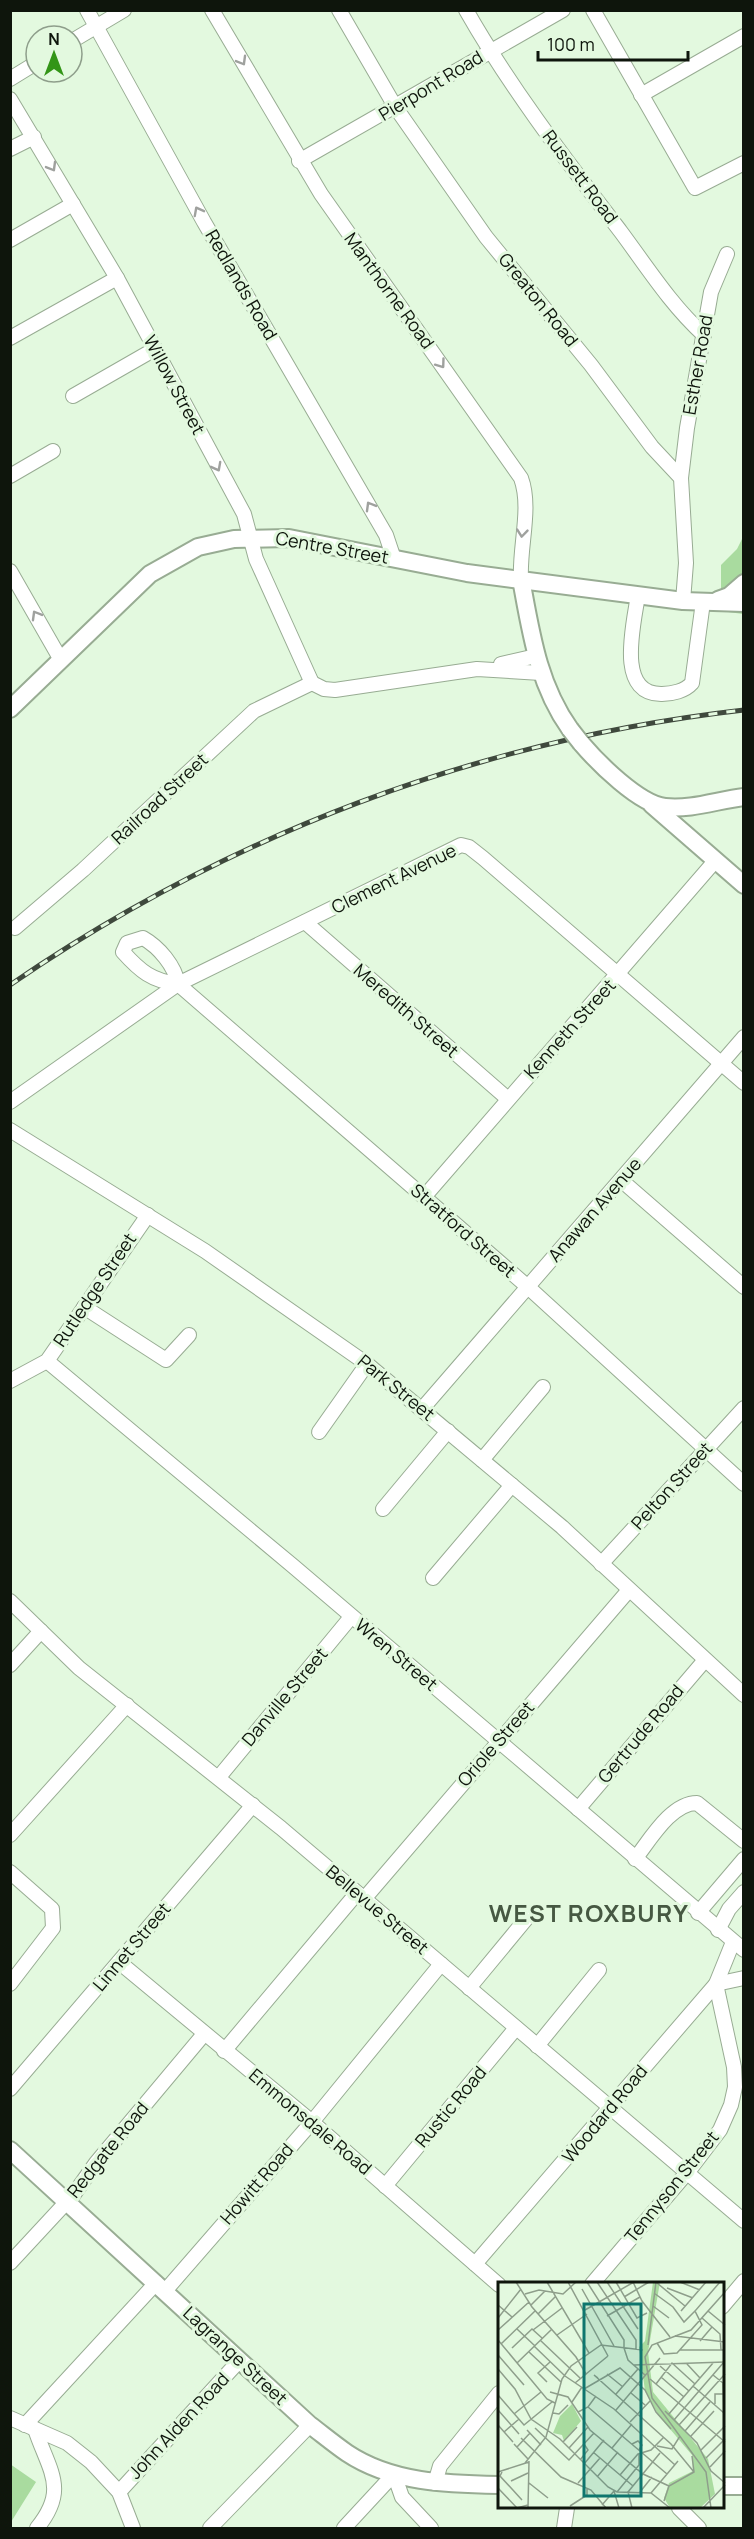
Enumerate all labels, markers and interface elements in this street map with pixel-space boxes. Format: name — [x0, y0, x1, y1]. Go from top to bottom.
north arrow — [24, 24, 84, 84]
scale bar — [538, 24, 688, 62]
text: N — [48, 28, 60, 50]
text: 100 m — [547, 32, 595, 56]
street label: Pierpont Road — [374, 45, 487, 126]
one-way arrow — [235, 55, 246, 65]
street label: Russett Road — [538, 125, 624, 228]
one-way arrow — [45, 161, 56, 171]
one-way arrow — [194, 206, 205, 217]
street label: Redlands Road — [201, 225, 283, 344]
street label: Manthorne Road — [339, 227, 440, 353]
street label: Greaton Road — [494, 248, 584, 351]
street label: Esther Road — [676, 313, 718, 417]
street label: Willow Street — [139, 330, 211, 439]
one-way arrow — [434, 357, 445, 368]
one-way arrow — [210, 461, 221, 471]
one-way arrow — [366, 502, 377, 513]
street label: Centre Street — [274, 525, 391, 569]
one-way arrow — [516, 529, 529, 538]
one-way arrow — [31, 611, 43, 621]
street label: Railroad Street — [106, 747, 213, 849]
street label: Clement Avenue — [327, 838, 460, 919]
street label: Meredith Street — [349, 958, 464, 1063]
street label: Kenneth Street — [518, 973, 620, 1083]
street label: Anawan Avenue — [542, 1152, 646, 1267]
street label: Stratford Street — [406, 1178, 521, 1283]
street label: Rutledge Street — [47, 1228, 141, 1351]
street label: Park Street — [353, 1349, 440, 1426]
street label: Pelton Street — [625, 1436, 717, 1534]
street label: Wren Street — [350, 1613, 443, 1696]
street label: Danville Street — [236, 1642, 332, 1751]
street label: Gertrude Road — [592, 1679, 688, 1788]
street label: Oriole Street — [452, 1696, 539, 1791]
street label: Bellevue Street — [321, 1859, 434, 1959]
district label: WEST ROXBURY — [489, 1896, 689, 1929]
street label: Linnet Street — [87, 1897, 175, 1996]
street label: Woodard Road — [556, 2059, 652, 2167]
street label: Rustic Road — [409, 2061, 491, 2152]
street label: Emmonsdale Road — [244, 2063, 377, 2180]
street label: Redgate Road — [61, 2096, 153, 2202]
street label: Tennyson Street — [619, 2125, 724, 2247]
street label: Howitt Road — [214, 2138, 298, 2229]
inset map — [498, 2282, 724, 2509]
street label: Lagrange Street — [178, 2301, 293, 2410]
street label: John Alden Road — [123, 2367, 234, 2484]

